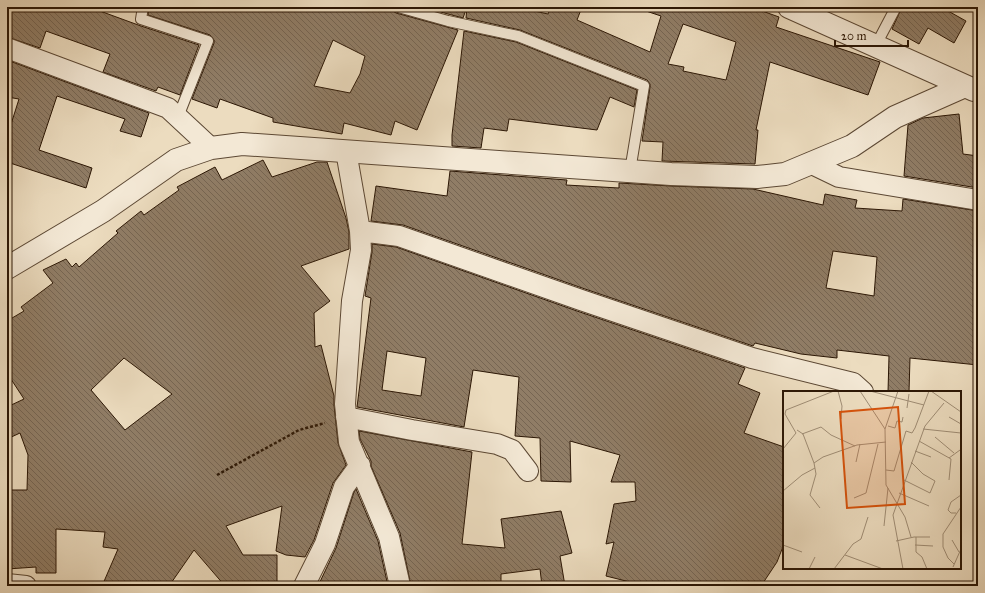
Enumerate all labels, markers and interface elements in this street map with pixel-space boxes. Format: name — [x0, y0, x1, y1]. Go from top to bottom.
scale bar — [835, 22, 908, 48]
text: 20 m — [841, 29, 867, 43]
inset map — [783, 391, 961, 569]

